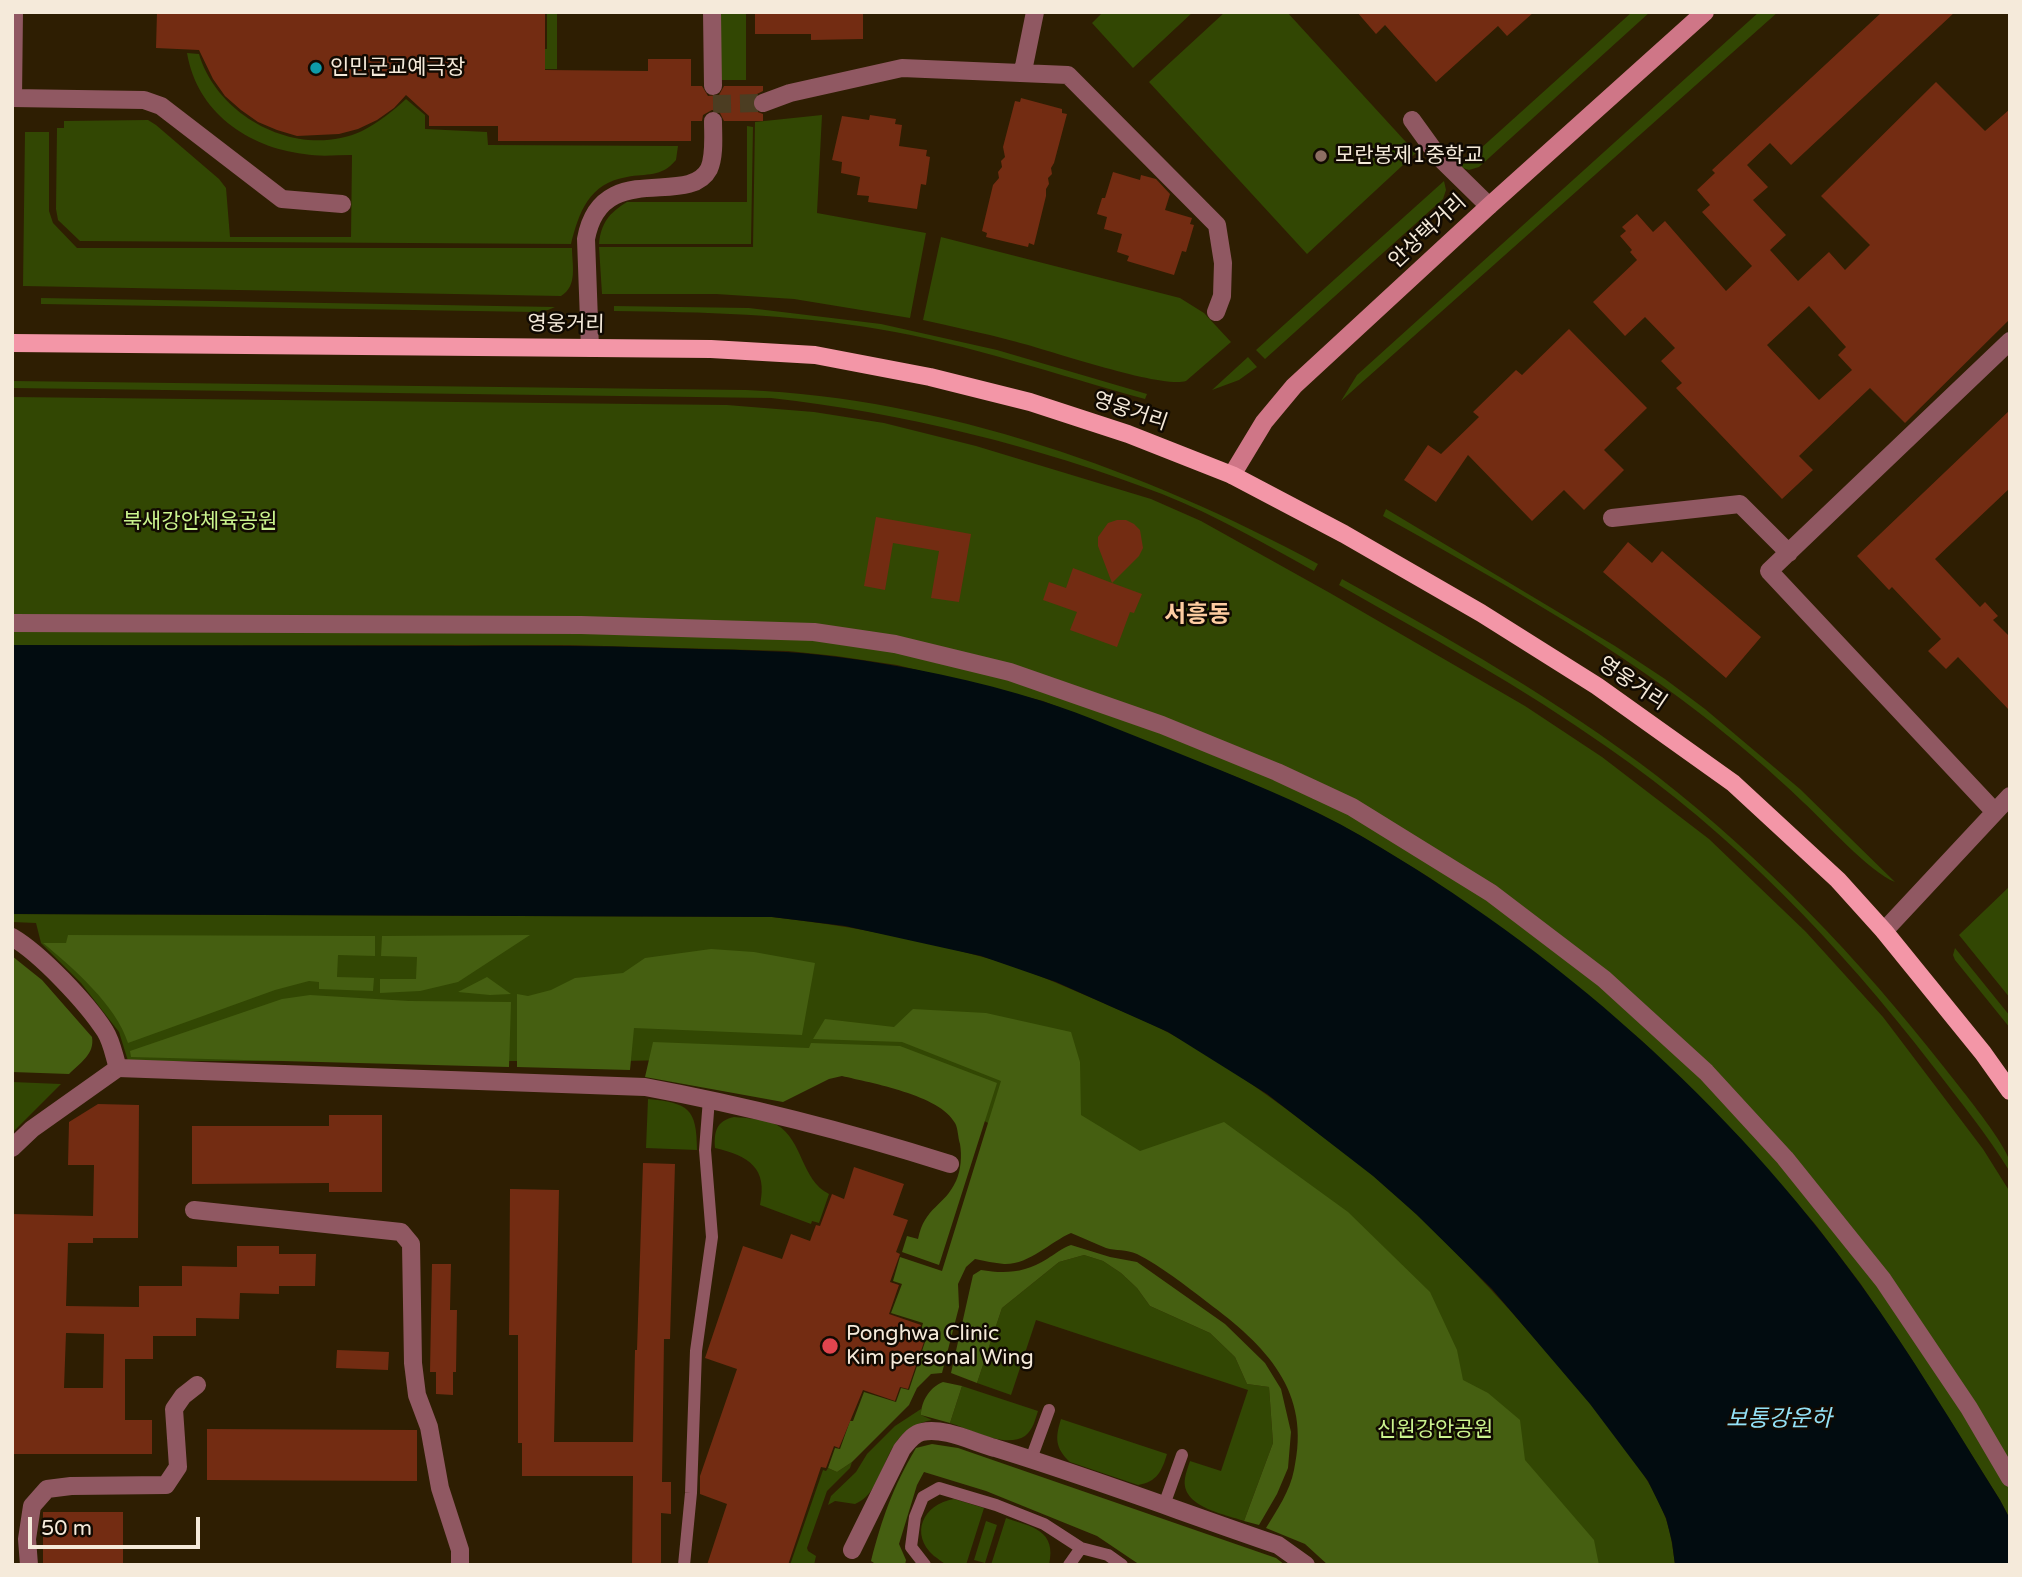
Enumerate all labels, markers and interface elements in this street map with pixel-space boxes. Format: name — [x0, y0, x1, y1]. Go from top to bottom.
place label: 인민군교예극장 — [330, 55, 465, 81]
marker: 인민군교예극장 — [308, 60, 324, 76]
place label: 모란봉제1중학교 — [1335, 143, 1483, 169]
marker: 모란봉제1중학교 — [1313, 148, 1329, 164]
street label: 안상택거리 — [1384, 190, 1472, 274]
street label: 영웅거리 — [527, 312, 605, 338]
street label: 영웅거리 — [1089, 388, 1171, 436]
park label: 북새강안체육공원 — [123, 509, 277, 535]
district label: 서흥동 — [1164, 602, 1230, 630]
street label: 영웅거리 — [1593, 652, 1671, 716]
place label: Ponghwa Clinic Kim personal Wing — [846, 1321, 1034, 1371]
marker: Ponghwa Clinic Kim personal Wing — [820, 1336, 840, 1356]
water label: 보통강운하 — [1726, 1406, 1832, 1434]
park label: 신원강안공원 — [1377, 1417, 1493, 1443]
scale bar — [32, 1504, 203, 1548]
text: 50 m — [41, 1516, 92, 1541]

